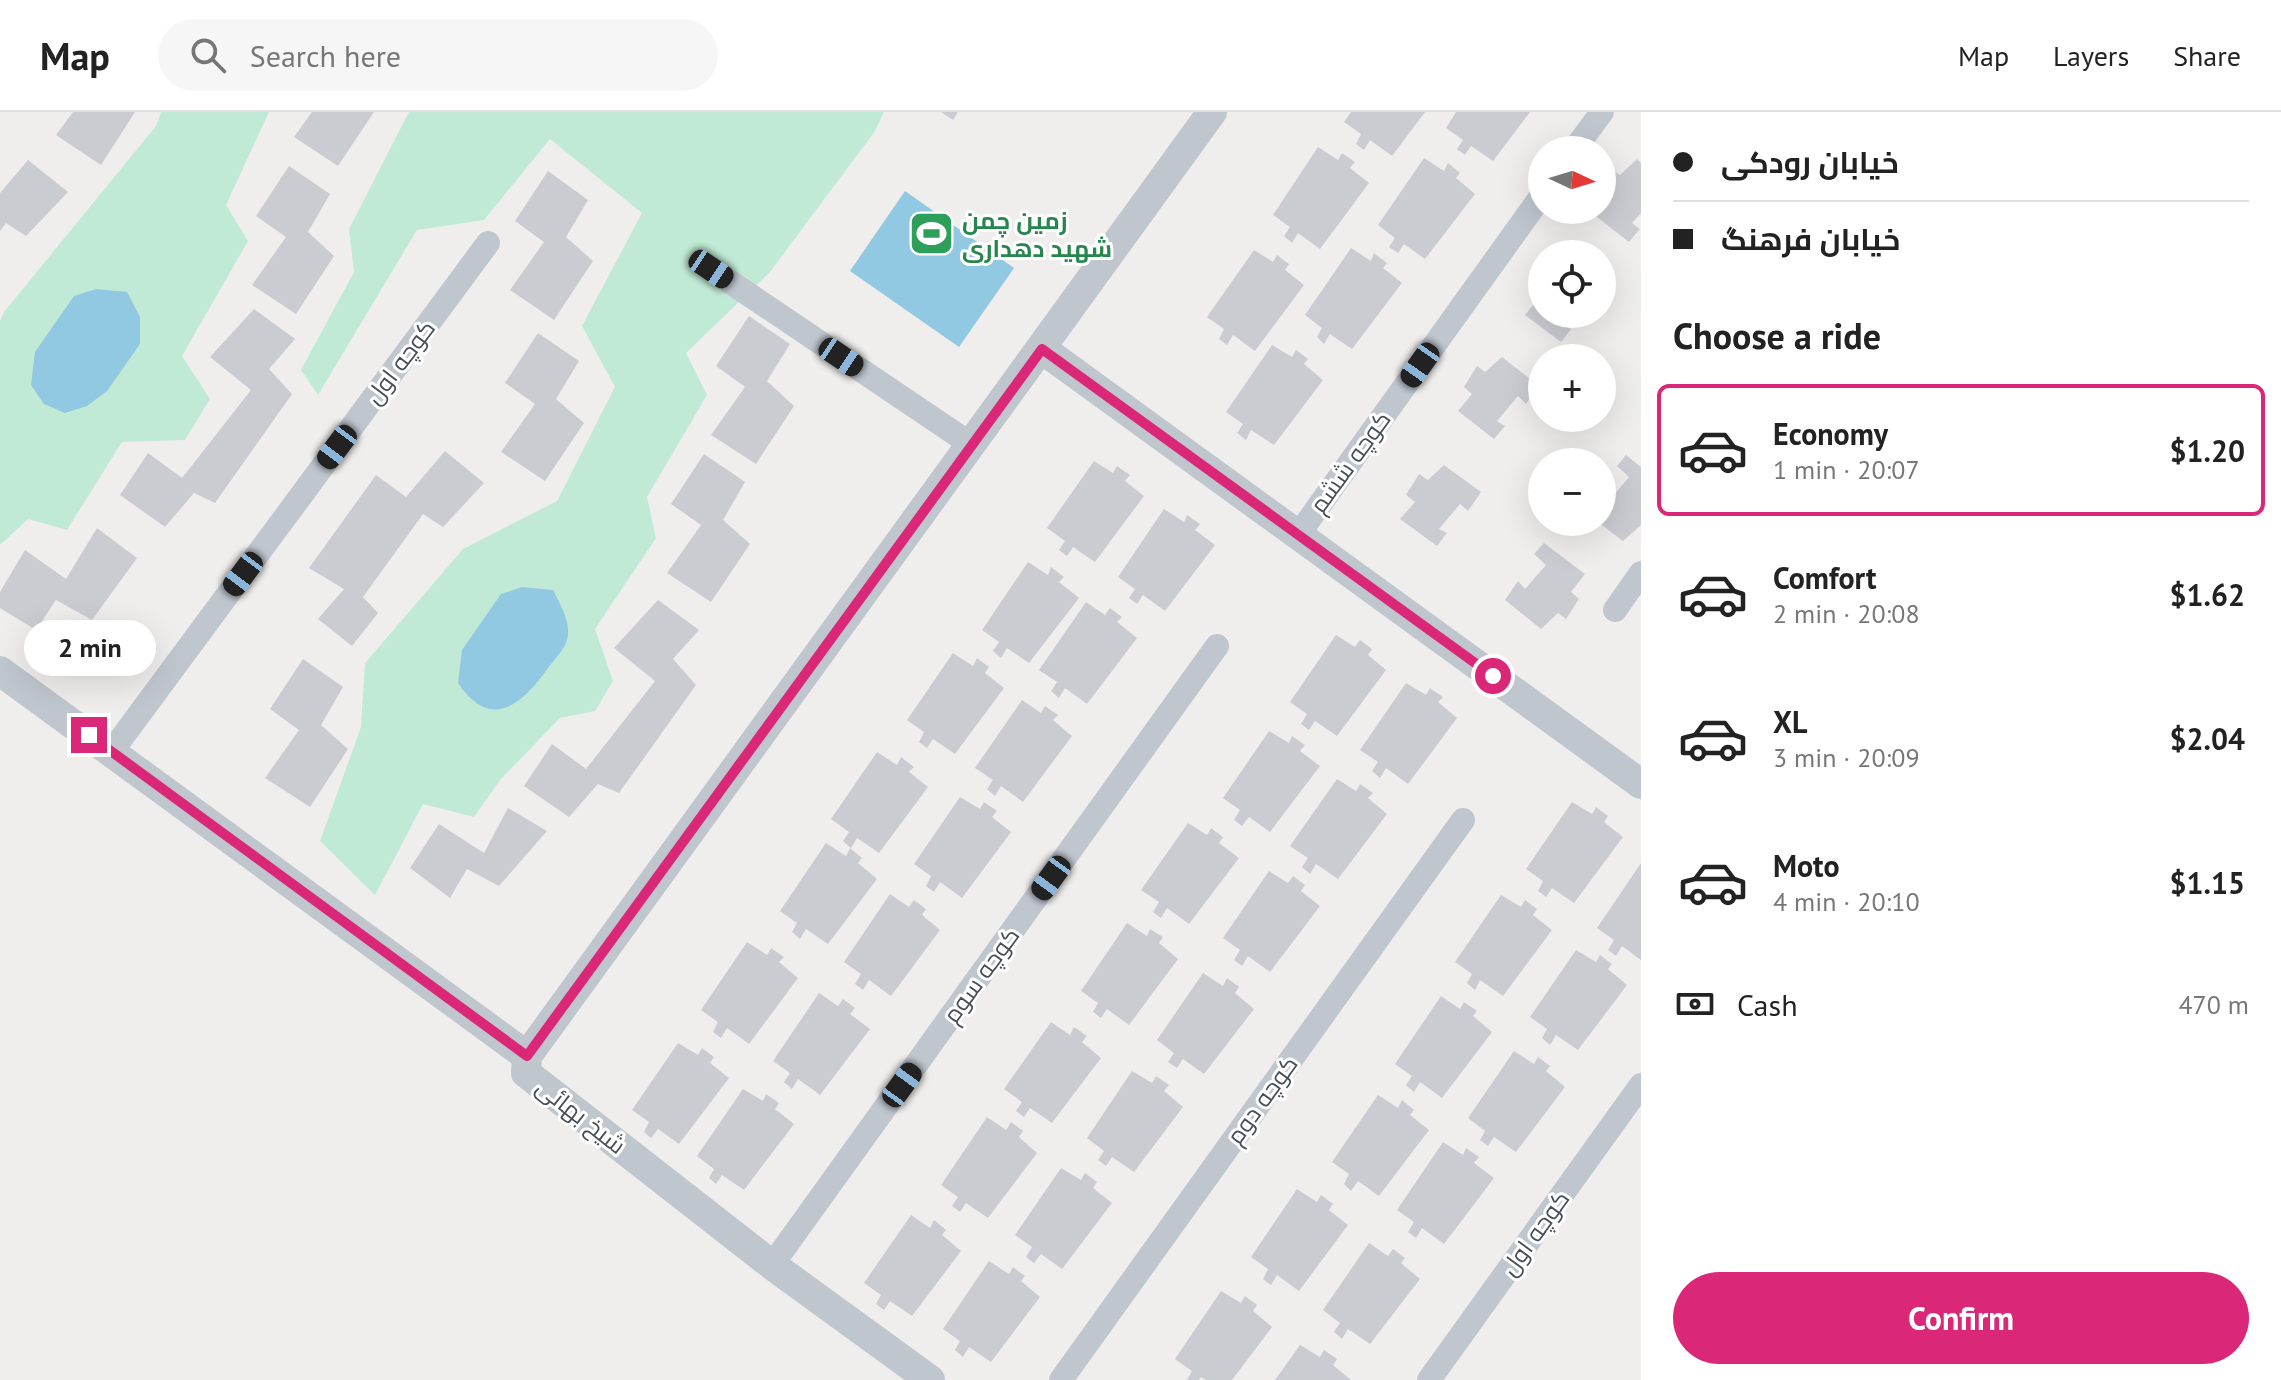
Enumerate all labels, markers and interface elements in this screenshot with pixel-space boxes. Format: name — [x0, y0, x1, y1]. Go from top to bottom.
search box — [158, 19, 718, 91]
text: Map — [40, 31, 110, 80]
icon: search — [186, 33, 230, 77]
text: Search here — [250, 36, 401, 75]
text: Map — [1958, 37, 2009, 74]
text: Layers — [2053, 37, 2129, 74]
text: Share — [2173, 37, 2241, 74]
north arrow — [1528, 136, 1616, 224]
map controls — [1528, 136, 1616, 536]
text: خیابان رودکی — [1721, 142, 1899, 181]
place label: زمین چمن شهید دهداری — [962, 205, 1112, 264]
sports icon: زمین چمن شهید دهداری — [907, 210, 955, 258]
text: خیابان فرهنگ — [1721, 219, 1900, 258]
button: locate — [1528, 240, 1616, 328]
car — [684, 246, 738, 292]
text: Choose a ride — [1673, 312, 1881, 359]
street label: کوچه اول — [358, 314, 443, 411]
car — [814, 334, 868, 380]
car — [1396, 338, 1444, 392]
button: + — [1528, 344, 1616, 432]
street label: کوچه ششم — [1303, 405, 1398, 520]
icon: car — [1677, 414, 1749, 486]
text: Economy — [1773, 414, 1888, 453]
car — [313, 421, 361, 473]
text: $1.20 — [2170, 431, 2245, 470]
button: − — [1528, 448, 1616, 536]
text: 1 min · 20:07 — [1773, 453, 1920, 486]
car — [219, 548, 267, 600]
icon: car — [1677, 558, 1749, 630]
text: Comfort — [1773, 558, 1876, 597]
text: $1.62 — [2170, 575, 2245, 614]
text: 2 min · 20:08 — [1773, 597, 1920, 630]
callout: 2 min — [23, 619, 155, 675]
text: 2 min — [58, 631, 122, 664]
route start — [1475, 658, 1511, 694]
icon: car — [1677, 702, 1749, 774]
text: XL — [1773, 702, 1807, 741]
route end — [71, 717, 107, 753]
text: $2.04 — [2170, 719, 2245, 758]
text: 3 min · 20:09 — [1773, 741, 1920, 774]
icon: car — [1677, 846, 1749, 918]
text: Moto — [1773, 846, 1840, 885]
car — [1027, 852, 1075, 904]
text: $1.15 — [2170, 863, 2245, 902]
text: 4 min · 20:10 — [1773, 885, 1920, 918]
street label: کوچه سوم — [936, 921, 1027, 1030]
icon: cash — [1673, 982, 1717, 1026]
text: Cash — [1737, 985, 1798, 1024]
text: 470 m — [2178, 988, 2249, 1021]
street label: کوچه دوم — [1219, 1050, 1305, 1151]
car — [878, 1059, 926, 1111]
street label: شیخ بهائی — [529, 1071, 632, 1161]
street label: کوچه اول — [1494, 1184, 1577, 1282]
button: Confirm — [1673, 1272, 2249, 1364]

